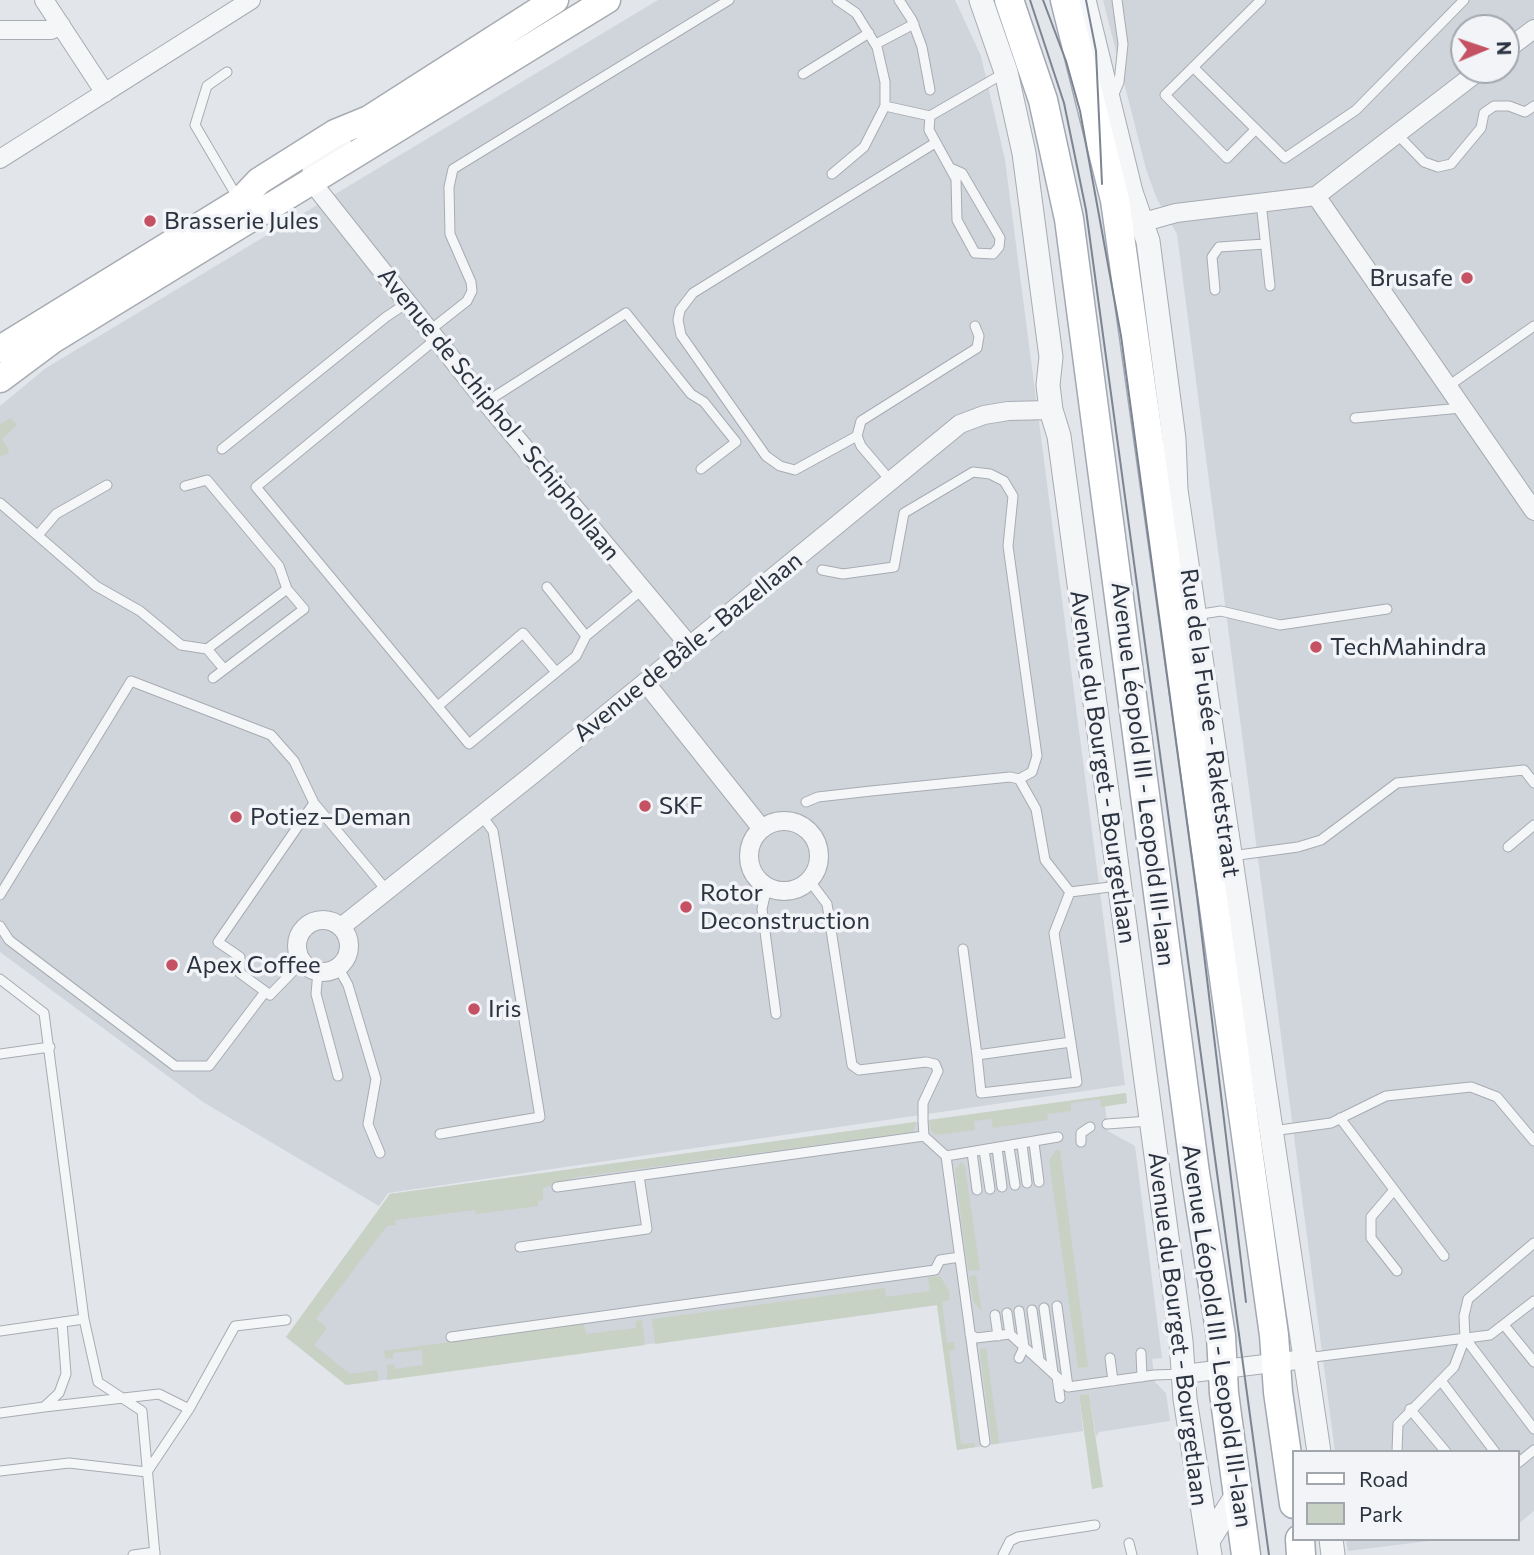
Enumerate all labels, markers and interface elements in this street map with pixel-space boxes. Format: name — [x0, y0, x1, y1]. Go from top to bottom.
north arrow — [1450, 14, 1520, 84]
text: N — [1493, 41, 1516, 56]
place label: Brasserie Jules — [164, 207, 319, 235]
marker: Brasserie Jules — [142, 213, 158, 229]
street label: Avenue de Schiphol - Schiphollaan — [372, 262, 626, 566]
place label: Brusafe — [1369, 264, 1453, 292]
marker: Brusafe — [1459, 270, 1475, 286]
street label: Avenue de Bâle - Bazellaan — [568, 546, 808, 748]
street label: Rue de la Fusée - Raketstraat — [1174, 567, 1246, 879]
street label: Avenue Léopold III - Leopold III-laan — [1105, 580, 1181, 968]
street label: Avenue du Bourget - Bourgetlaan — [1064, 588, 1142, 946]
place label: TechMahindra — [1330, 633, 1487, 661]
marker: TechMahindra — [1308, 639, 1324, 655]
place label: SKF — [659, 792, 703, 820]
marker: SKF — [637, 798, 653, 814]
place label: Potiez–Deman — [250, 803, 411, 831]
marker: Potiez–Deman — [228, 809, 244, 825]
place label: Rotor Deconstruction — [700, 879, 870, 935]
marker: Rotor Deconstruction — [678, 899, 694, 915]
place label: Apex Coffee — [186, 951, 321, 979]
marker: Apex Coffee — [164, 957, 180, 973]
place label: Iris — [488, 995, 521, 1023]
marker: Iris — [466, 1001, 482, 1017]
street label: Avenue Léopold III - Leopold III-laan — [1176, 1142, 1258, 1530]
street label: Avenue du Bourget - Bourgetlaan — [1142, 1150, 1214, 1508]
legend — [1292, 1450, 1520, 1541]
text: Road — [1359, 1466, 1408, 1491]
text: Park — [1359, 1501, 1403, 1526]

